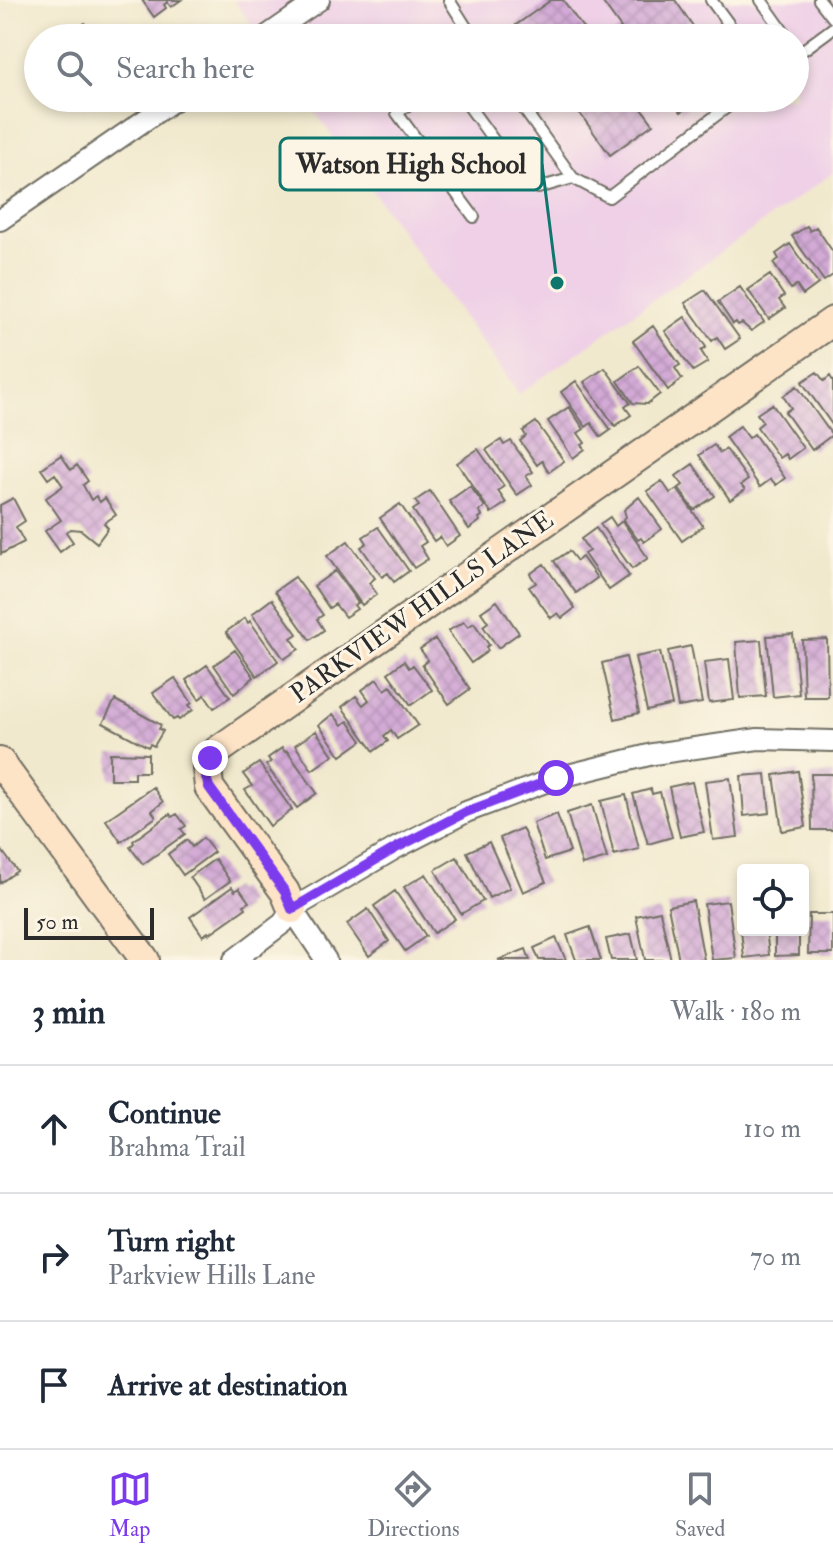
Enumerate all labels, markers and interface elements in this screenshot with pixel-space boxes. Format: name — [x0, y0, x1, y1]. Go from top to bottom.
search box — [24, 24, 809, 112]
icon: search — [52, 46, 96, 90]
text: Search here — [116, 50, 255, 87]
callout: Watson High School — [280, 138, 542, 190]
text: Watson High School — [295, 147, 527, 182]
street label: PARKVIEW HILLS LANE — [284, 504, 560, 710]
route end — [192, 740, 228, 776]
route start — [538, 760, 574, 796]
map controls — [737, 864, 809, 936]
button: locate — [737, 864, 809, 936]
scale bar — [24, 904, 154, 940]
text: 50 m — [36, 908, 78, 936]
text: 3 min — [32, 991, 105, 1034]
text: Walk · 180 m — [671, 996, 801, 1028]
text: Continue — [108, 1095, 221, 1132]
icon: ahead — [32, 1107, 76, 1151]
text: 110 m — [744, 1113, 801, 1145]
text: Brahma Trail — [108, 1132, 246, 1164]
text: Turn right — [108, 1223, 235, 1260]
icon: right — [32, 1235, 76, 1279]
text: 70 m — [750, 1241, 801, 1273]
text: Parkview Hills Lane — [108, 1260, 315, 1292]
icon: arrive — [32, 1363, 76, 1407]
text: Arrive at destination — [108, 1367, 348, 1404]
tab: Map — [108, 1467, 152, 1543]
tab: Directions — [367, 1467, 460, 1543]
tab: Saved — [675, 1467, 725, 1543]

